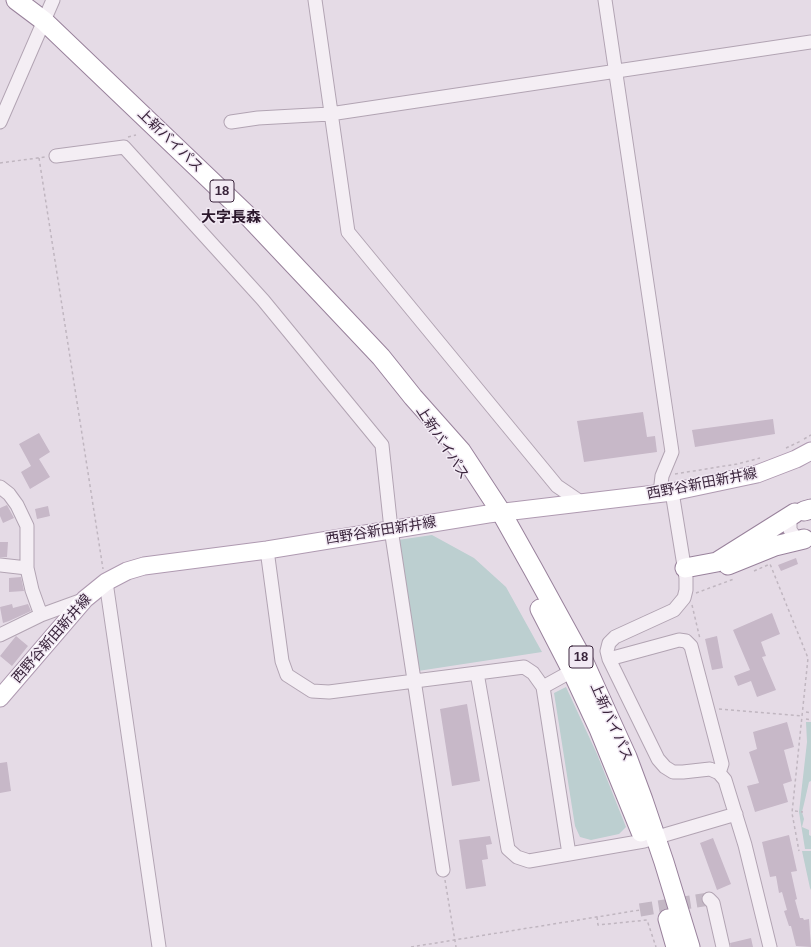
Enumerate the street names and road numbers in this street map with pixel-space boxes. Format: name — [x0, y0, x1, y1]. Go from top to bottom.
street label: 上新バイパス — [134, 106, 206, 176]
road number: 18 — [210, 180, 234, 202]
street label: 上新バイパス — [412, 403, 472, 483]
street label: 西野谷新田新井線 — [645, 465, 759, 503]
street label: 西野谷新田新井線 — [324, 514, 438, 548]
street label: 西野谷新田新井線 — [9, 591, 95, 687]
road number: 18 — [569, 646, 593, 668]
street label: 上新バイパス — [586, 680, 636, 764]

